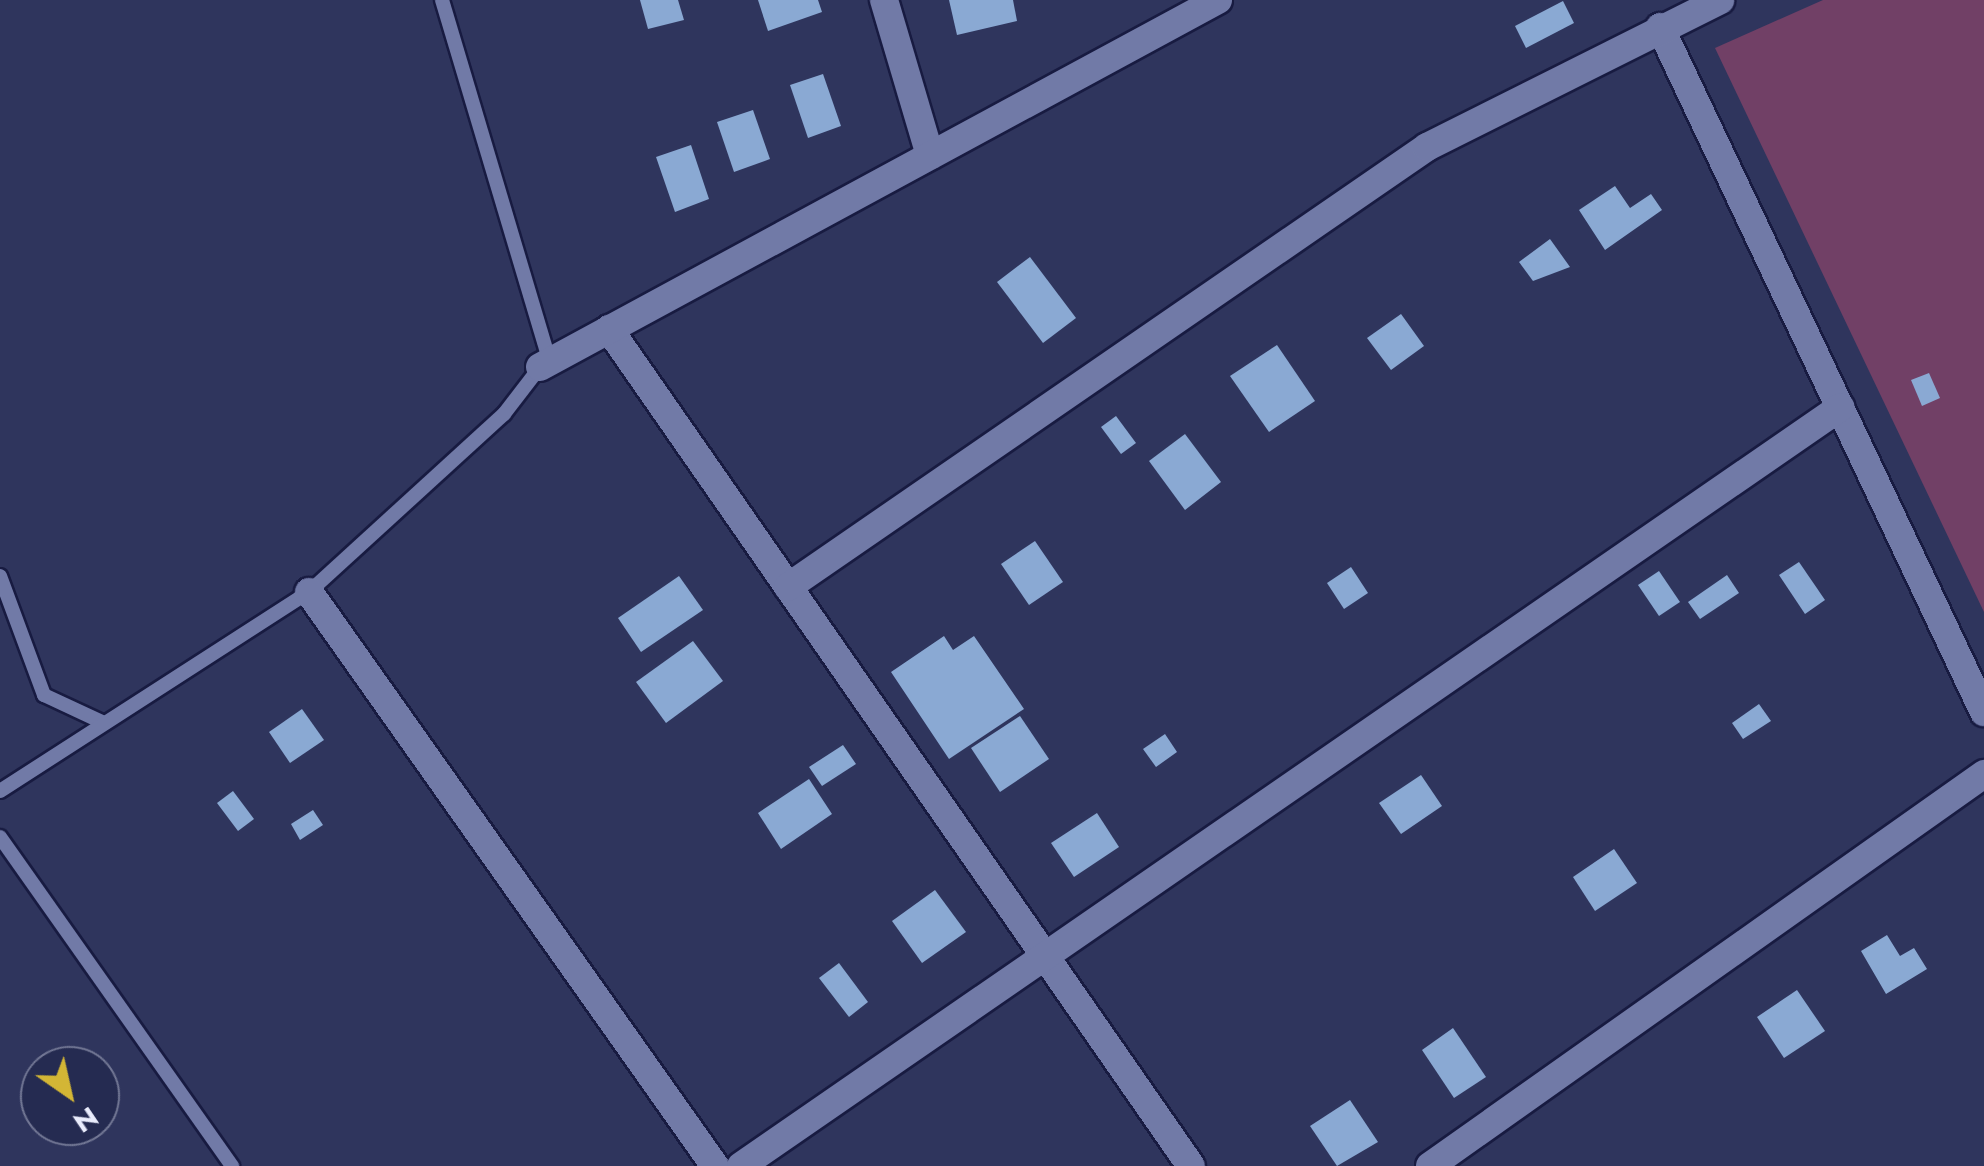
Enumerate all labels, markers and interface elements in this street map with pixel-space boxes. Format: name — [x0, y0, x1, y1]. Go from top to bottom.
north arrow — [20, 1046, 120, 1146]
text: N — [65, 1096, 107, 1143]

